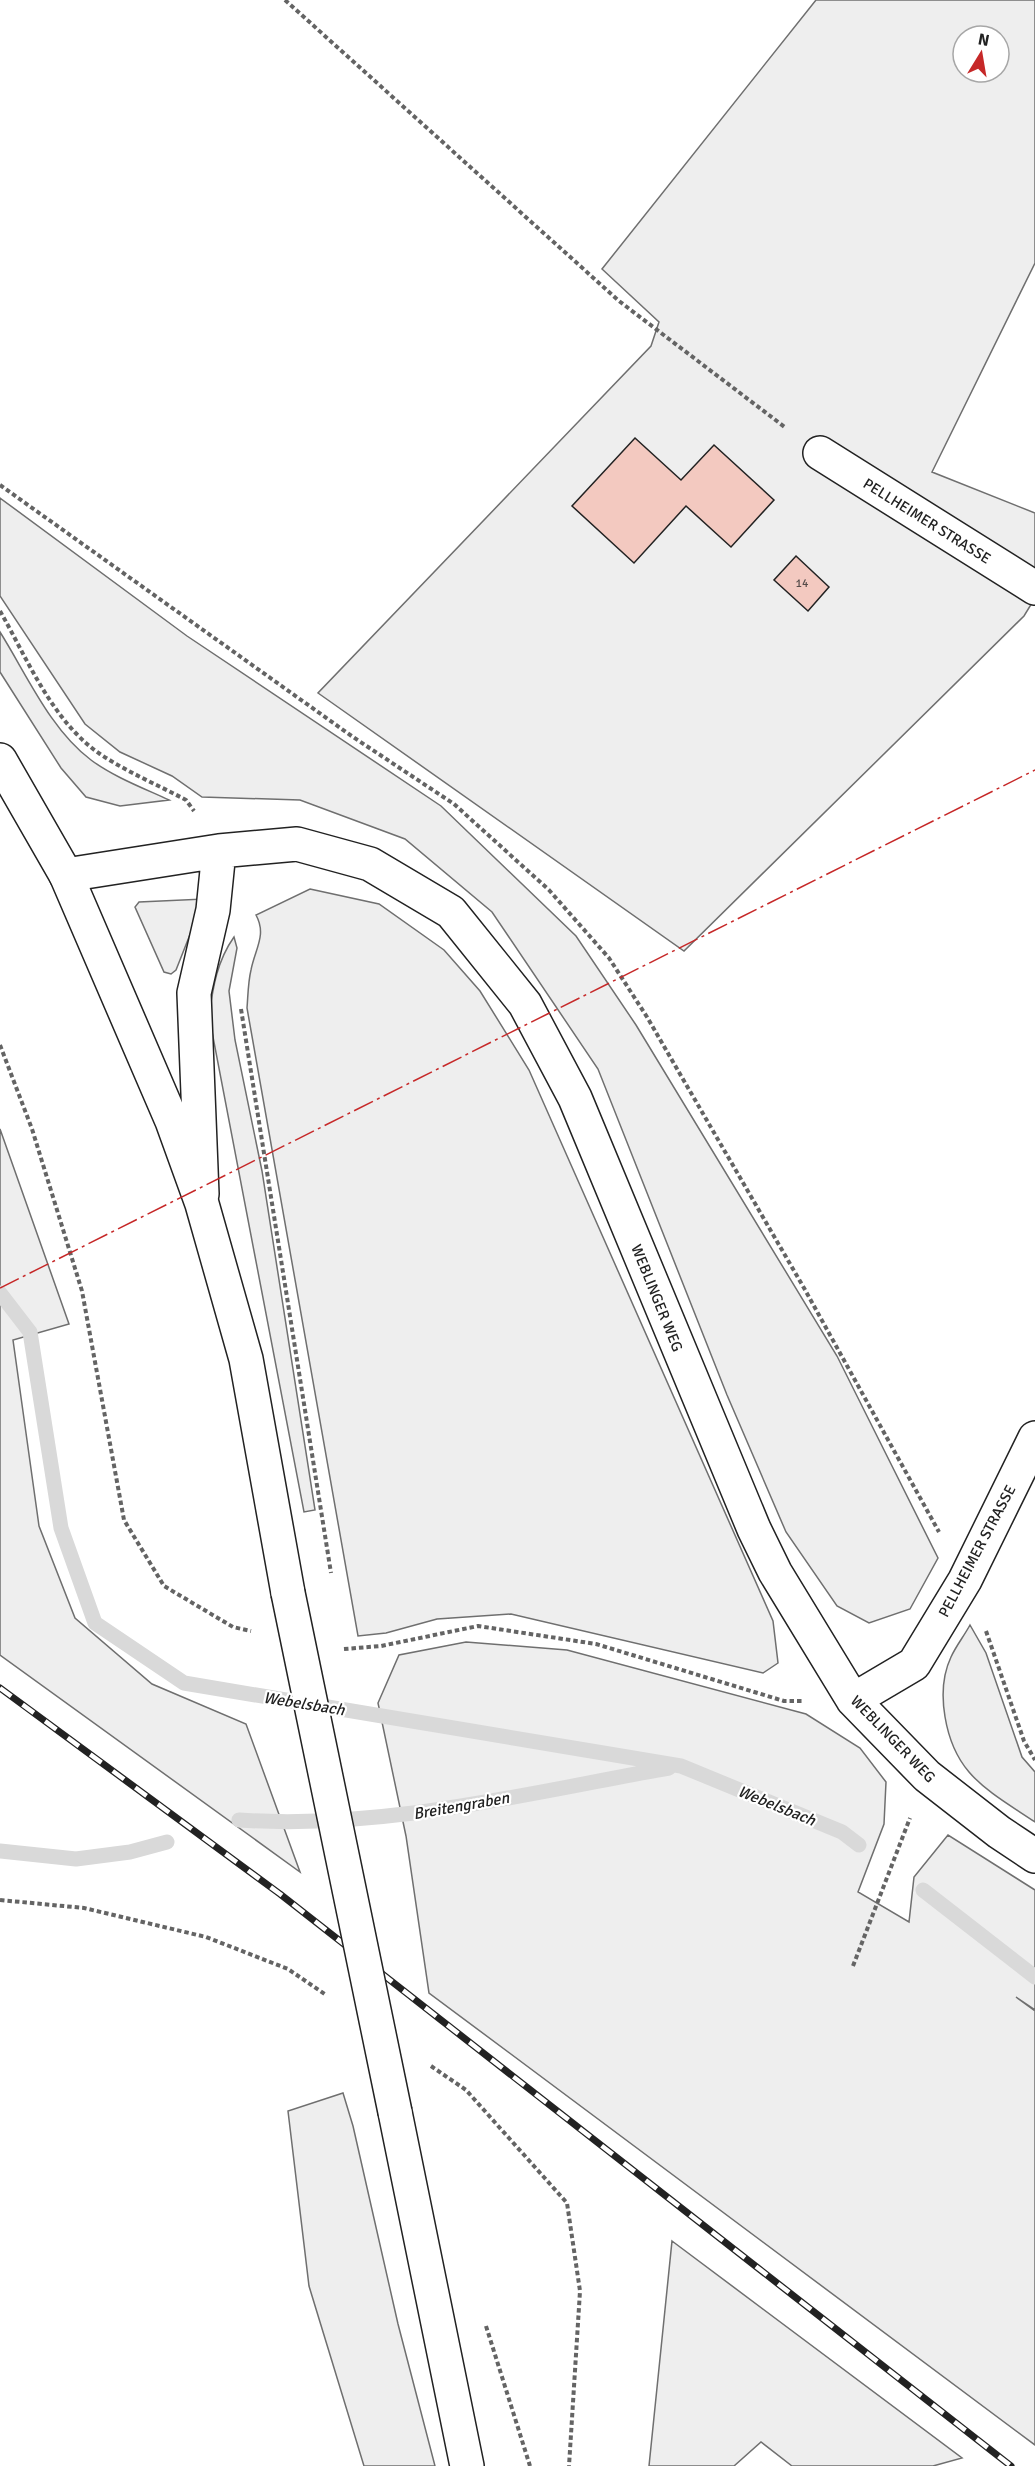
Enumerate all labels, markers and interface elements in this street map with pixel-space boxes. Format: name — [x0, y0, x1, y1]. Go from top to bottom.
north arrow — [951, 24, 1011, 84]
text: N — [976, 29, 991, 51]
street label: PELLHEIMER STRASSE — [860, 474, 994, 568]
house number: 14 — [796, 576, 809, 591]
street label: WEBLINGER WEG — [627, 1242, 687, 1354]
street label: PELLHEIMER STRASSE — [935, 1482, 1019, 1620]
water label: Webelsbach — [262, 1688, 347, 1720]
street label: WEBLINGER WEG — [847, 1692, 939, 1786]
water label: Webelsbach — [735, 1781, 820, 1831]
water label: Breitengraben — [412, 1787, 512, 1824]

